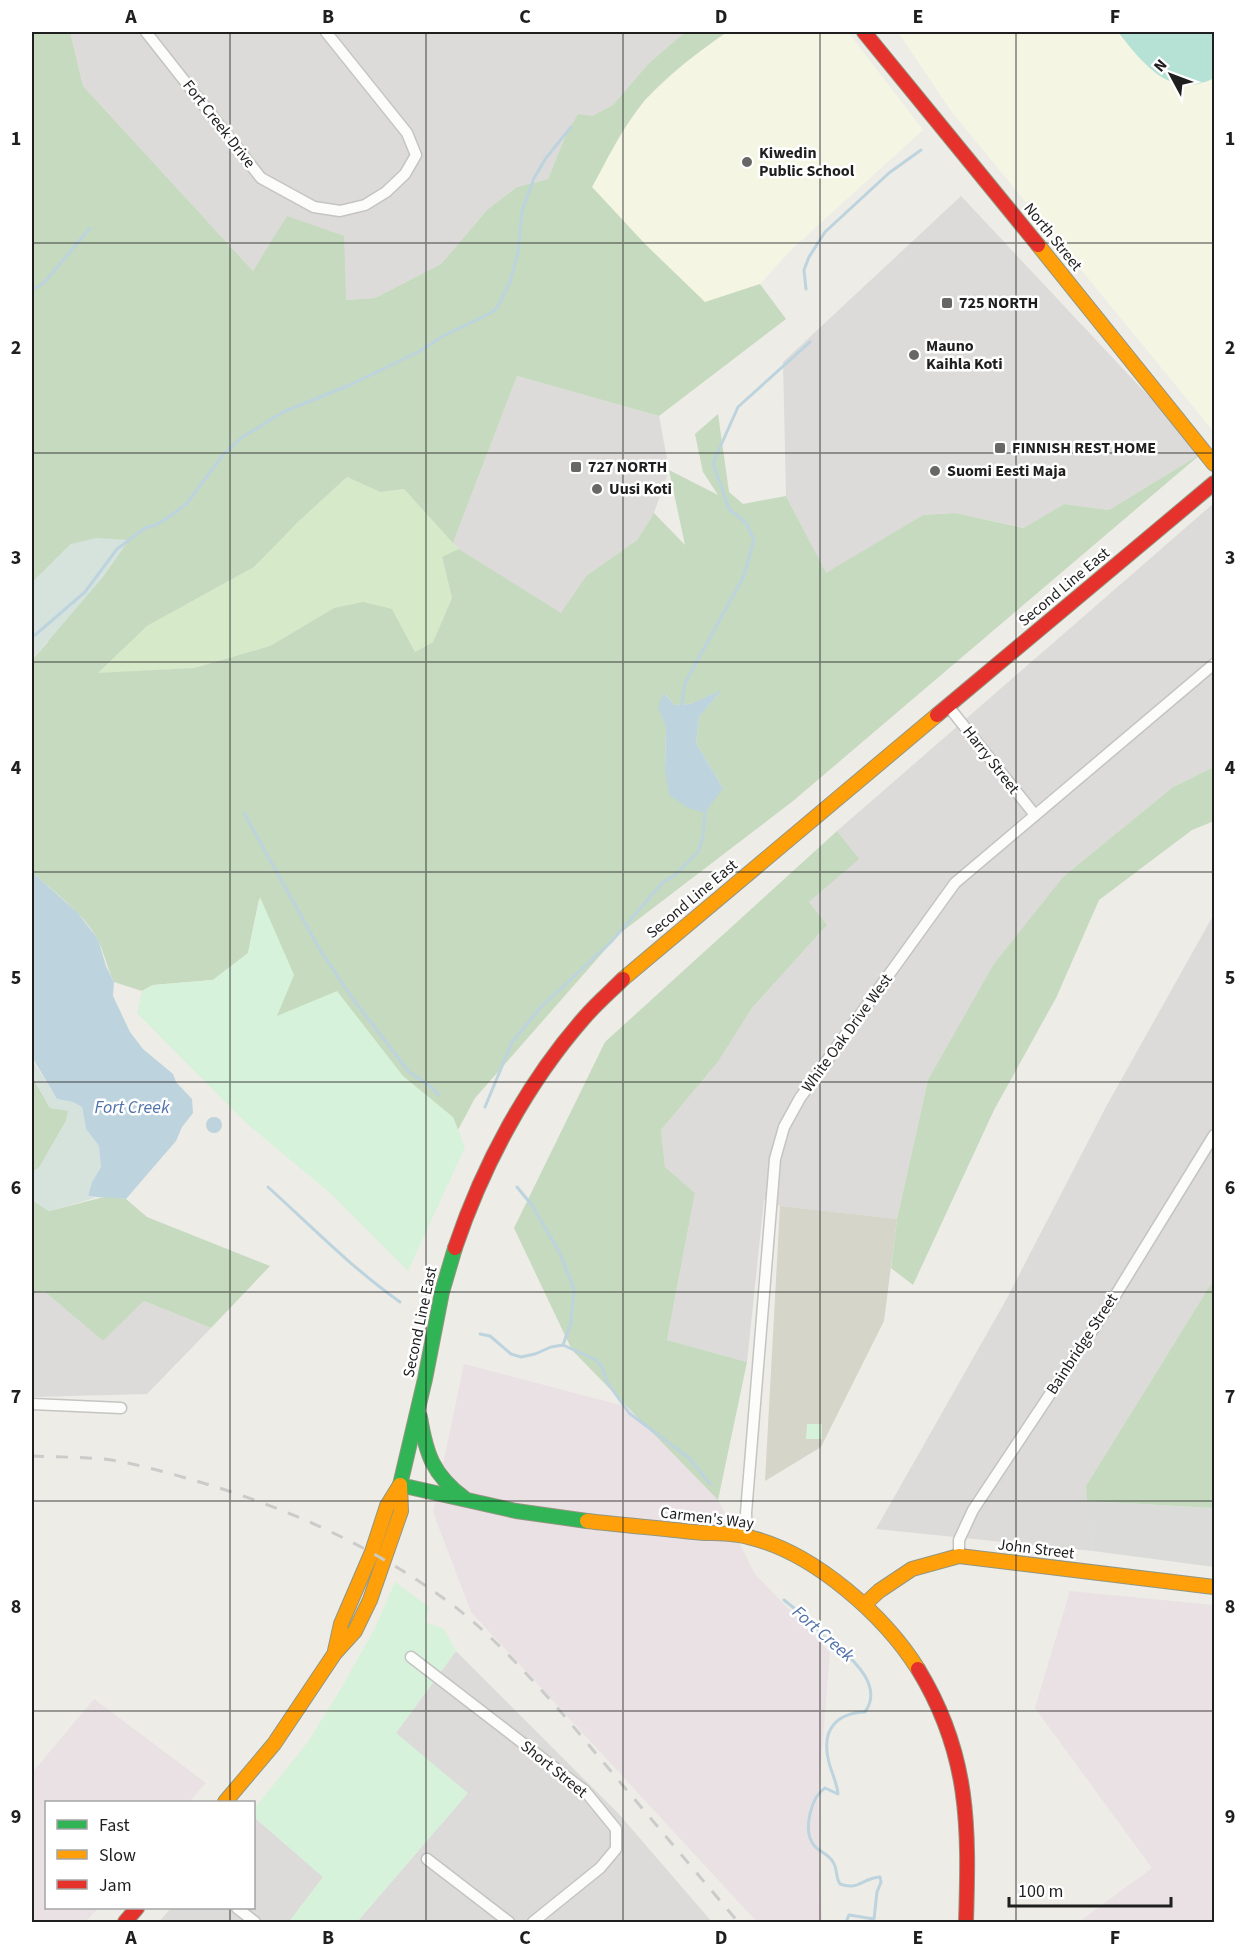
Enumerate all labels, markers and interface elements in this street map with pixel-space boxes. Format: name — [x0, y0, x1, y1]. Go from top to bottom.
text: A — [124, 3, 137, 31]
text: B — [322, 3, 334, 31]
text: C — [519, 3, 531, 31]
text: D — [715, 3, 727, 31]
text: E — [913, 3, 923, 31]
text: F — [1110, 3, 1120, 31]
north arrow — [1141, 45, 1201, 105]
text: N — [1149, 55, 1172, 77]
street label: Fort Creek Drive — [177, 75, 261, 173]
text: 1 — [11, 125, 21, 153]
text: 1 — [1225, 125, 1235, 153]
place label: Kiwedin Public School — [759, 142, 855, 182]
marker: Kiwedin Public School — [740, 155, 754, 169]
street label: North Street — [1019, 198, 1088, 276]
place label: 725 NORTH — [959, 292, 1038, 314]
marker: 725 NORTH — [940, 296, 954, 310]
text: 2 — [11, 334, 21, 362]
text: 2 — [1225, 334, 1235, 362]
place label: Mauno Kaihla Koti — [926, 335, 1003, 375]
marker: Mauno Kaihla Koti — [907, 348, 921, 362]
place label: FINNISH REST HOME — [1012, 437, 1156, 459]
marker: FINNISH REST HOME — [993, 441, 1007, 455]
place label: 727 NORTH — [588, 456, 667, 478]
marker: 727 NORTH — [569, 460, 583, 474]
place label: Suomi Eesti Maja — [947, 460, 1066, 482]
marker: Suomi Eesti Maja — [928, 464, 942, 478]
place label: Uusi Koti — [609, 478, 672, 500]
marker: Uusi Koti — [590, 482, 604, 496]
street label: Second Line East — [1014, 542, 1115, 632]
text: 3 — [11, 544, 21, 572]
text: 3 — [1225, 544, 1235, 572]
street label: Harry Street — [957, 721, 1025, 799]
text: 4 — [11, 754, 22, 782]
text: 4 — [1225, 754, 1236, 782]
street label: Second Line East — [642, 854, 743, 944]
text: 5 — [11, 964, 21, 992]
text: 5 — [1225, 964, 1235, 992]
street label: White Oak Drive West — [797, 969, 898, 1097]
water label: Fort Creek — [95, 1095, 170, 1120]
text: 6 — [11, 1174, 21, 1202]
text: 6 — [1225, 1174, 1235, 1202]
street label: Second Line East — [398, 1264, 443, 1379]
street label: Bainbridge Street — [1041, 1289, 1123, 1399]
text: 7 — [11, 1383, 21, 1411]
text: 7 — [1225, 1383, 1235, 1411]
street label: Carmen's Way — [659, 1501, 756, 1535]
street label: John Street — [996, 1533, 1076, 1565]
text: 8 — [11, 1593, 21, 1621]
text: 8 — [1225, 1593, 1235, 1621]
water label: Fort Creek — [787, 1600, 860, 1668]
street label: Short Street — [516, 1735, 593, 1803]
legend — [45, 1801, 255, 1909]
text: 9 — [11, 1803, 21, 1831]
text: 9 — [1225, 1803, 1235, 1831]
text: Fast — [99, 1813, 130, 1838]
text: Slow — [99, 1843, 136, 1868]
scale bar — [1009, 1870, 1171, 1908]
text: Jam — [99, 1873, 132, 1898]
text: 100 m — [1018, 1879, 1063, 1904]
text: A — [124, 1924, 137, 1952]
text: B — [322, 1924, 334, 1952]
text: C — [519, 1924, 531, 1952]
text: D — [715, 1924, 727, 1952]
text: E — [913, 1924, 923, 1952]
text: F — [1110, 1924, 1120, 1952]

